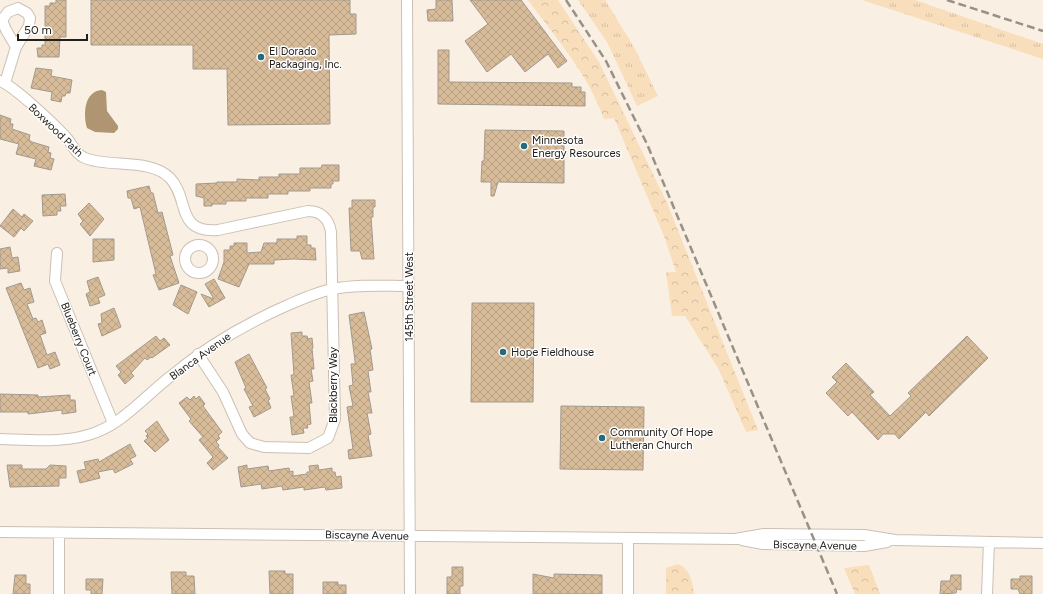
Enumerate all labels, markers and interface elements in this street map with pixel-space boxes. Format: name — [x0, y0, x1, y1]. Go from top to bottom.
scale bar — [18, 16, 87, 42]
text: 50 m — [24, 23, 52, 37]
place label: El Dorado Packaging, Inc. — [269, 45, 342, 71]
marker: El Dorado Packaging, Inc. — [256, 52, 266, 62]
street label: Boxwood Path — [26, 101, 86, 160]
place label: Minnesota Energy Resources — [532, 134, 621, 160]
marker: Minnesota Energy Resources — [519, 141, 529, 151]
street label: 145th Street West — [403, 252, 416, 342]
street label: Blueberry Court — [58, 301, 99, 378]
street label: Blanca Avenue — [167, 330, 233, 383]
place label: Hope Fieldhouse — [511, 346, 594, 359]
street label: Blackberry Way — [327, 347, 340, 423]
marker: Hope Fieldhouse — [498, 347, 508, 357]
place label: Community Of Hope Lutheran Church — [610, 426, 713, 452]
marker: Community Of Hope Lutheran Church — [597, 433, 607, 443]
street label: Biscayne Avenue — [325, 528, 409, 543]
street label: Biscayne Avenue — [773, 538, 857, 553]

